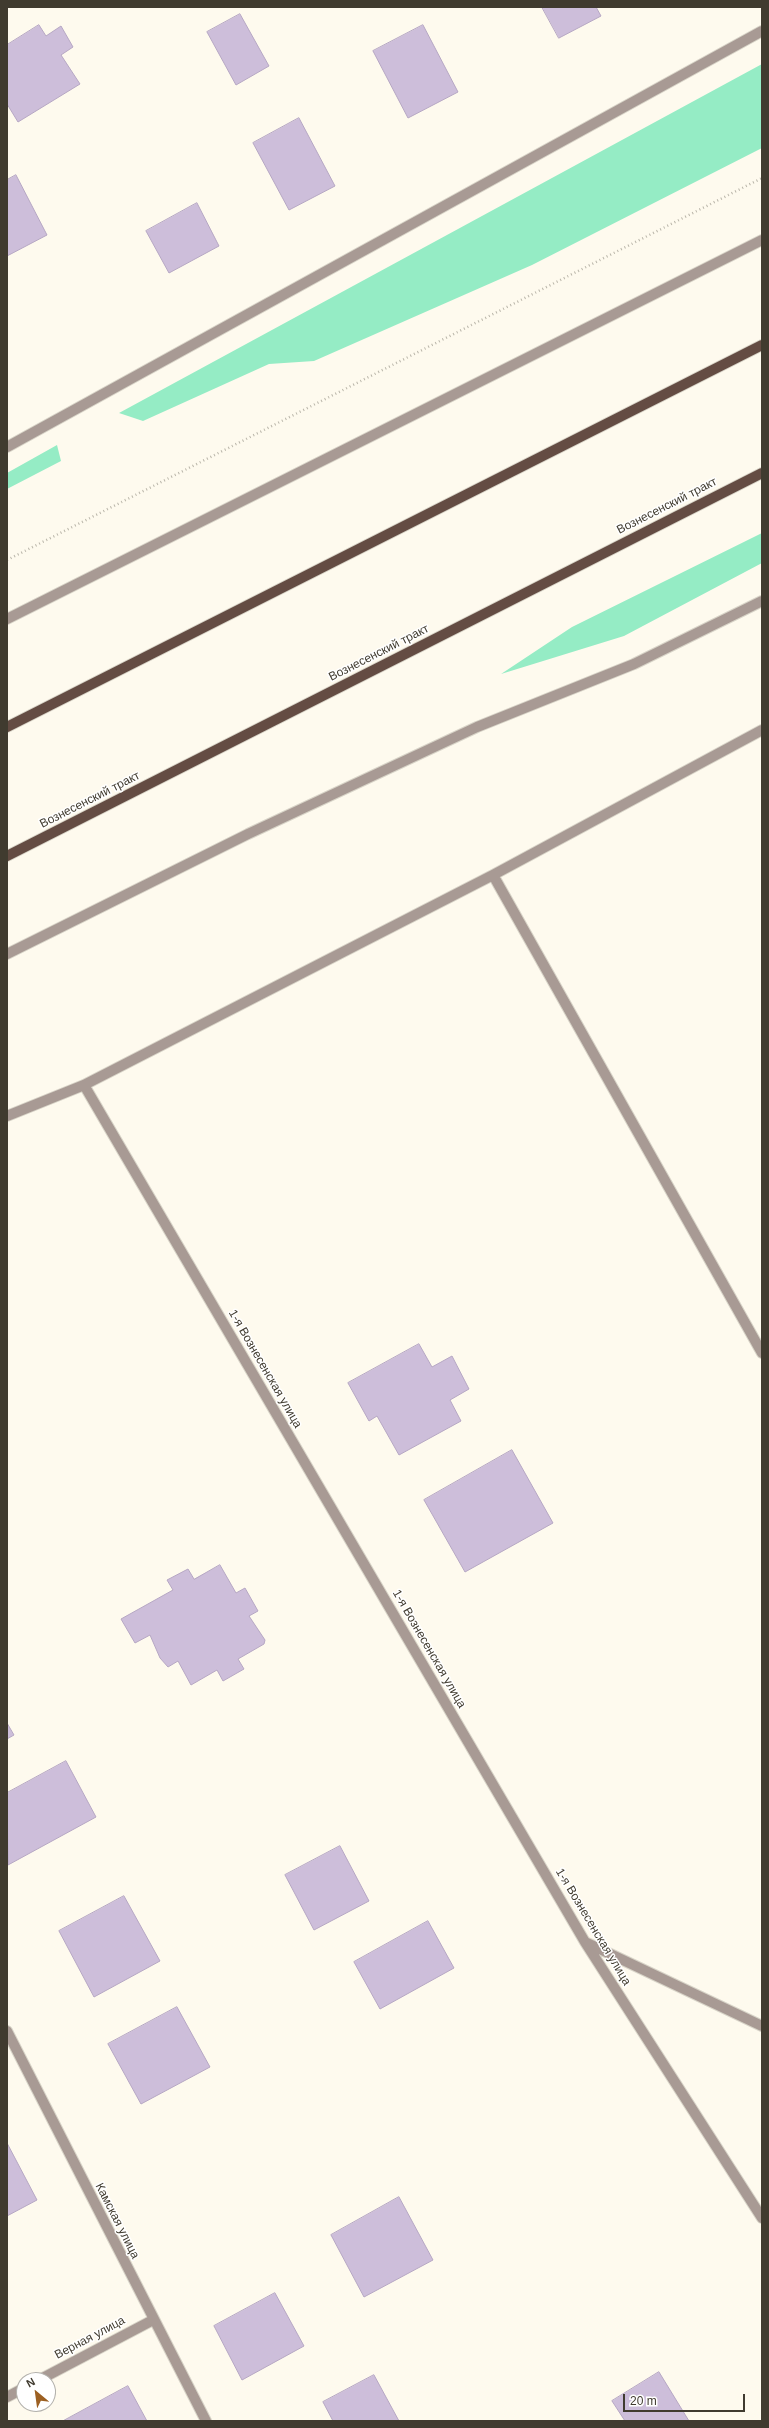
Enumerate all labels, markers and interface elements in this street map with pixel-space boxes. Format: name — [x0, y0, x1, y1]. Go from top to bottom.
street label: Вознесенский тракт — [615, 475, 719, 537]
street label: Вознесенский тракт — [327, 622, 431, 684]
street label: Вознесенский тракт — [38, 769, 142, 831]
street label: 1-я Вознесенская улица — [225, 1307, 305, 1431]
street label: 1-я Вознесенская улица — [389, 1587, 469, 1711]
street label: 1-я Вознесенская улица — [552, 1866, 634, 1988]
street label: Камская улица — [92, 2181, 142, 2261]
street label: Верная улица — [52, 2313, 128, 2363]
north arrow — [16, 2372, 56, 2412]
text: N — [24, 2375, 37, 2390]
scale bar — [625, 2386, 747, 2412]
text: 20 m — [630, 2394, 657, 2408]

